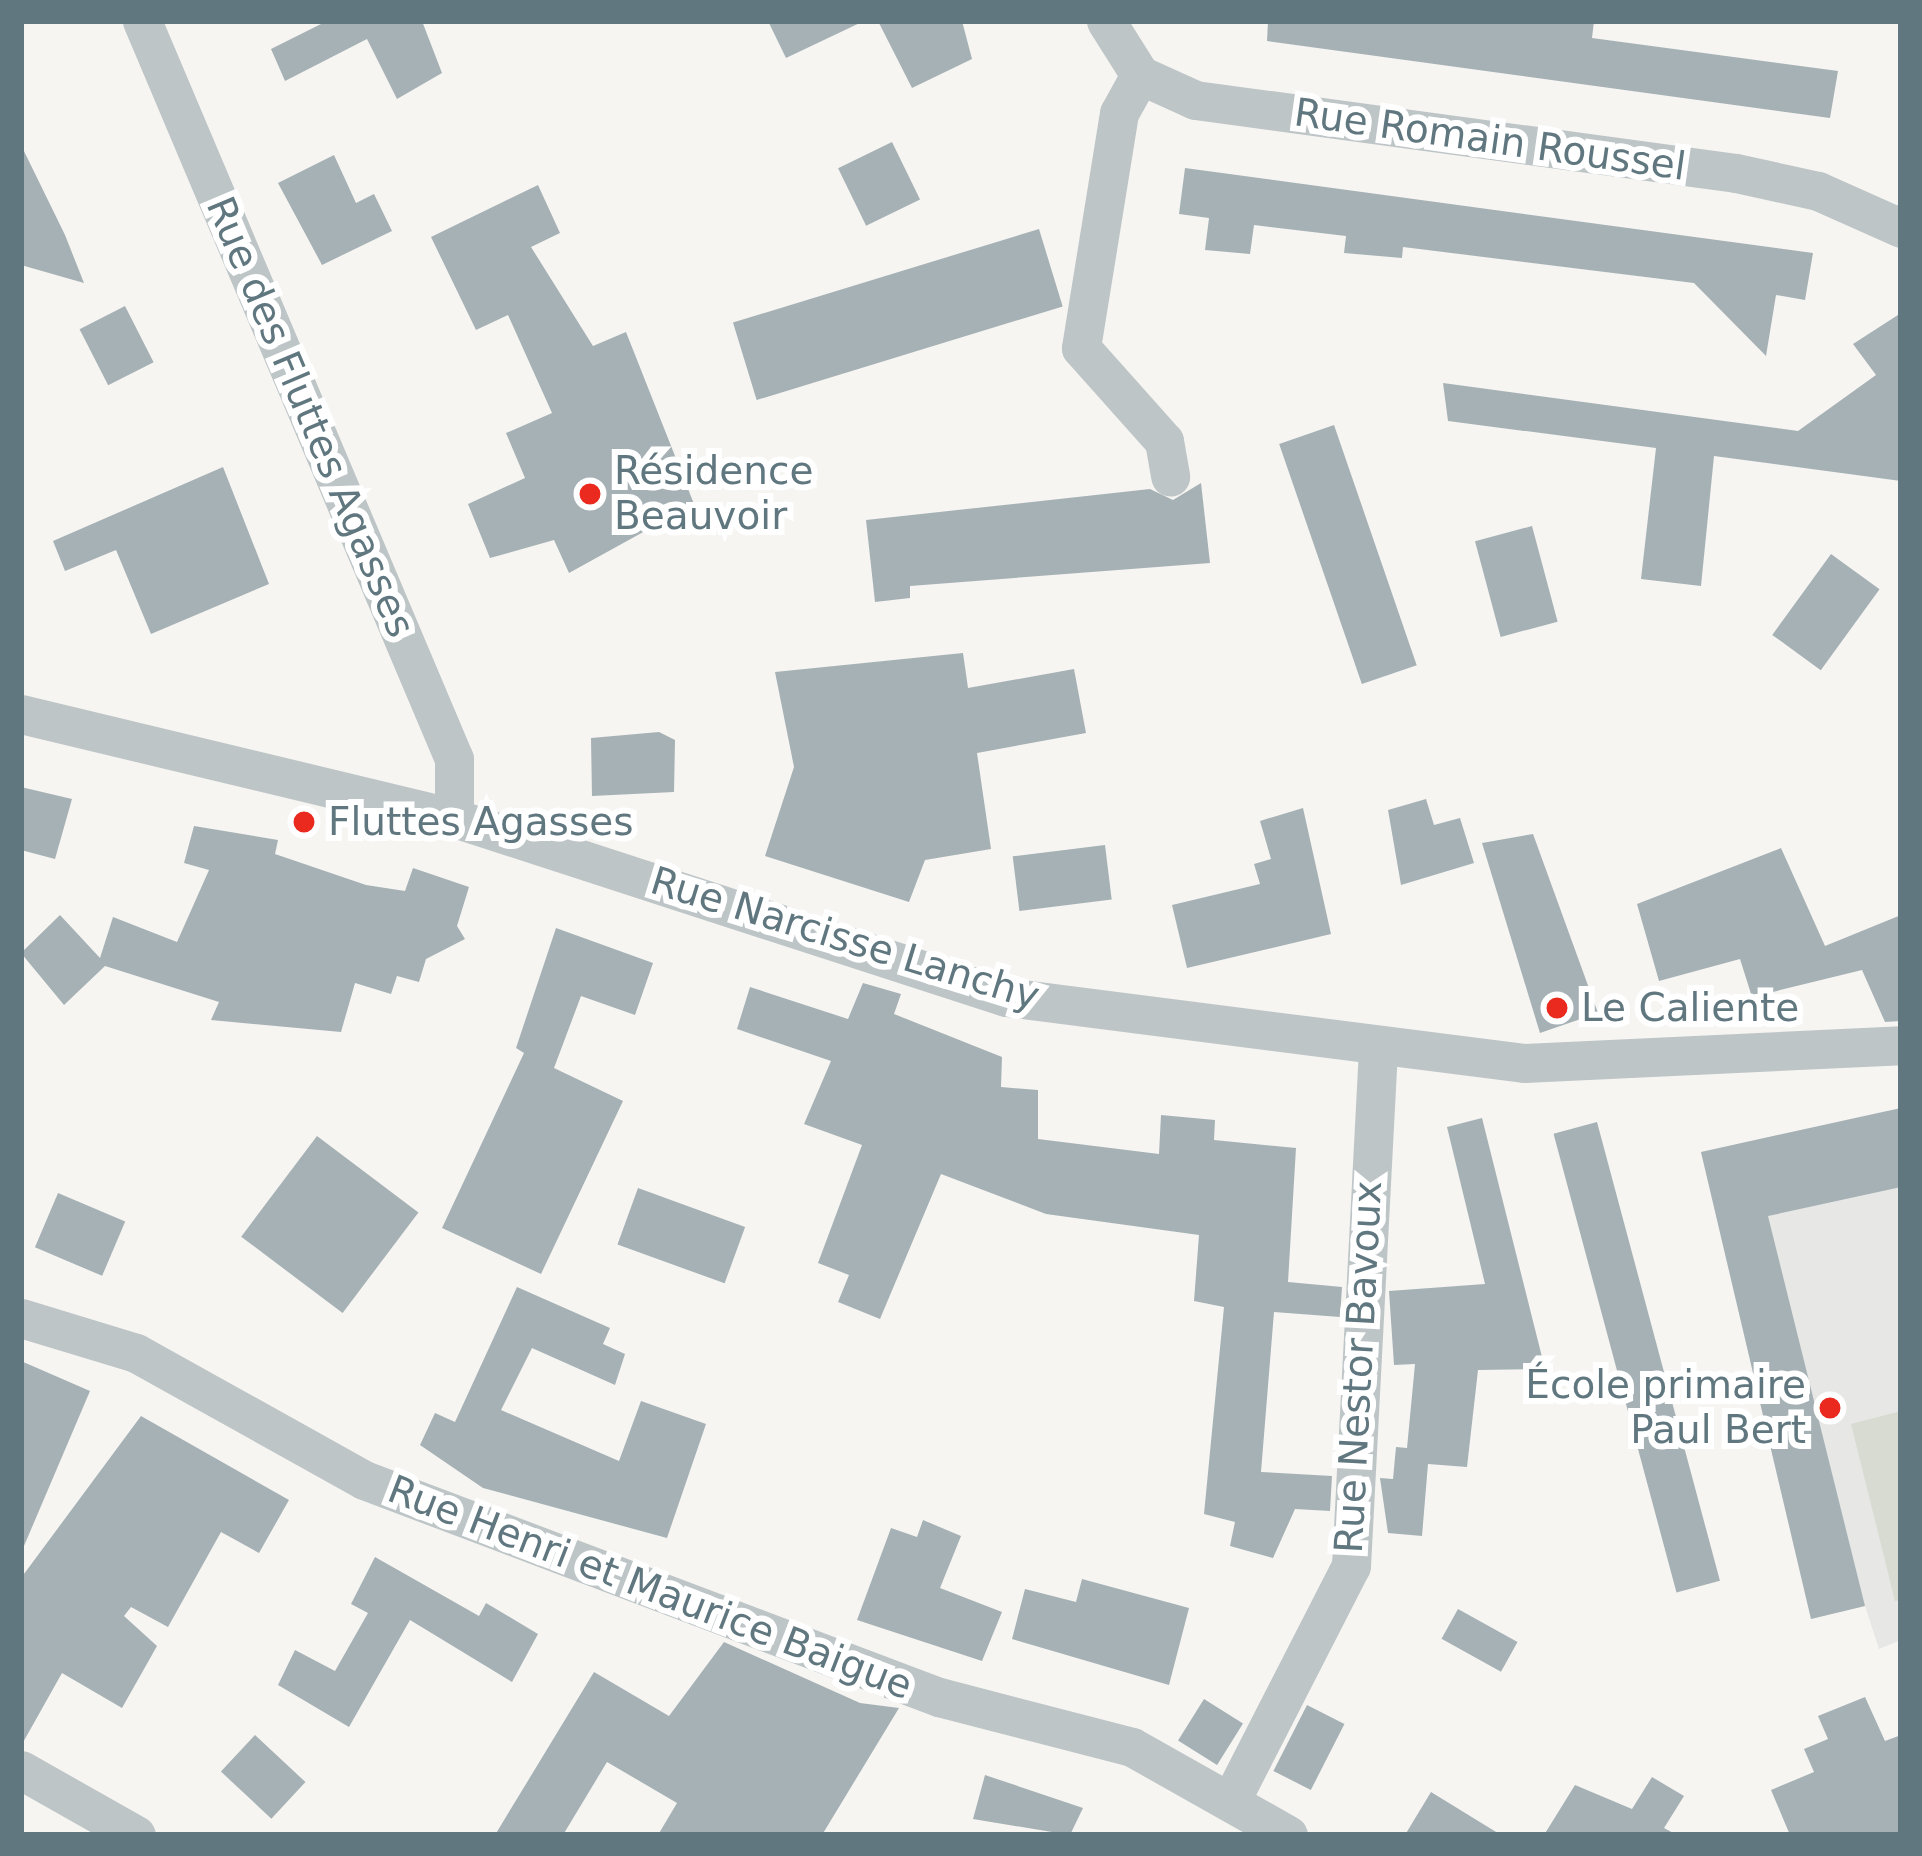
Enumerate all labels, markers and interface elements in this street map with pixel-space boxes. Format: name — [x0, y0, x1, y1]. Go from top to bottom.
street label: Rue Romain Roussel — [1291, 89, 1689, 191]
street label: Rue des Fluttes Agasses — [196, 190, 424, 644]
place label: Résidence Beauvoir — [614, 449, 813, 540]
marker: Résidence Beauvoir — [577, 481, 603, 507]
place label: Fluttes Agasses — [328, 799, 634, 845]
marker: Fluttes Agasses — [291, 809, 317, 835]
street label: Rue Narcisse Lanchy — [645, 858, 1045, 1020]
place label: Le Caliente — [1581, 985, 1799, 1031]
marker: Le Caliente — [1544, 995, 1570, 1021]
street label: Rue Nestor Bavoux — [1326, 1180, 1392, 1554]
place label: École primaire Paul Bert — [1525, 1363, 1806, 1454]
marker: École primaire Paul Bert — [1817, 1395, 1843, 1421]
street label: Rue Henri et Maurice Baigue — [381, 1466, 919, 1710]

